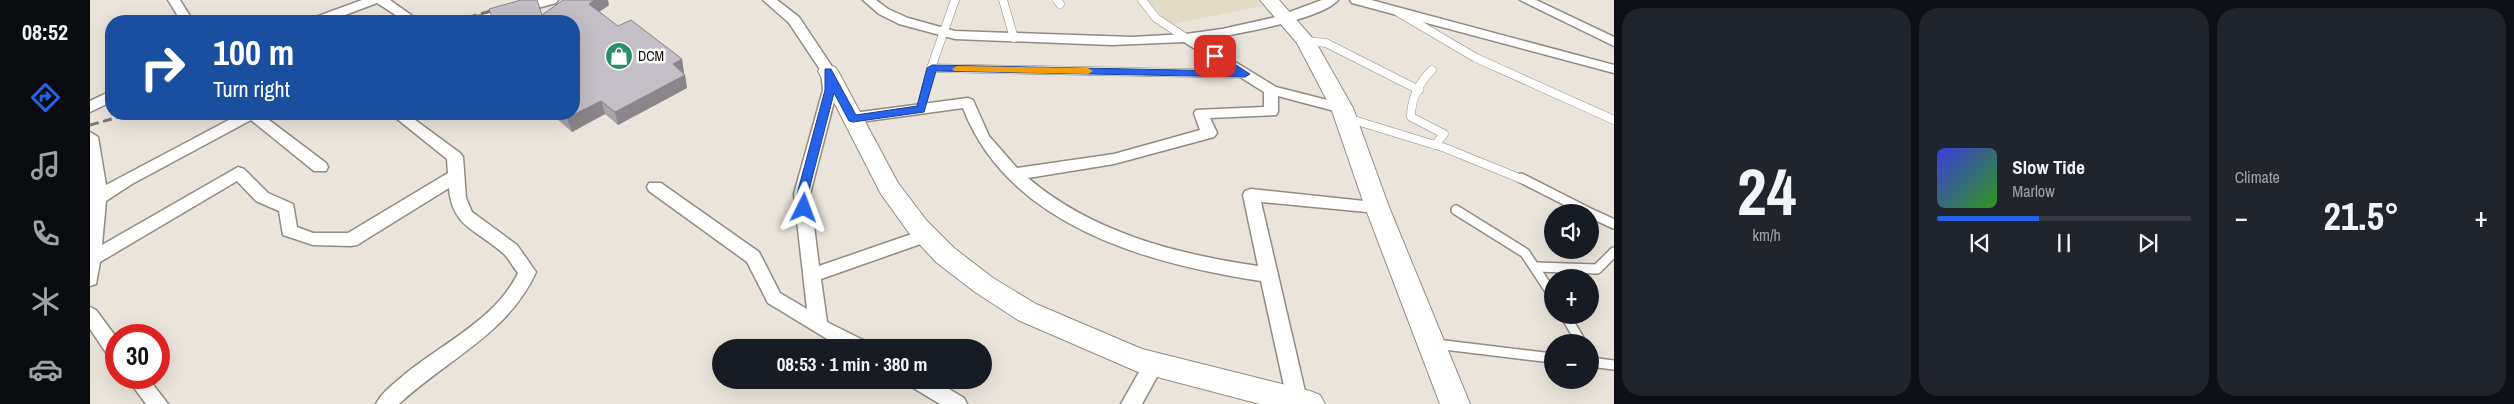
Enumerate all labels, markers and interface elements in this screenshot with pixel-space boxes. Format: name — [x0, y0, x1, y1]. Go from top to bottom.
text: 08:52 — [22, 17, 68, 47]
text: 100 m — [213, 29, 294, 76]
icon: right — [130, 35, 195, 100]
pin — [1194, 35, 1236, 77]
shop icon: DCM — [604, 41, 634, 71]
icon: arrive — [1201, 42, 1229, 70]
place label: DCM — [638, 47, 664, 65]
text: Turn right — [213, 74, 290, 104]
icon: directions — [28, 80, 63, 115]
icon: music — [28, 148, 63, 183]
text: 24 — [1737, 148, 1796, 235]
text: Slow Tide — [2012, 154, 2085, 180]
text: Climate — [2235, 166, 2280, 188]
text: Marlow — [2012, 180, 2055, 202]
position arrow — [777, 181, 829, 233]
text: 21.5° — [2323, 191, 2399, 242]
text: − — [2235, 198, 2248, 236]
text: + — [2475, 198, 2488, 236]
map controls — [1544, 204, 1599, 389]
button: sound — [1544, 204, 1599, 259]
icon: phone — [28, 216, 63, 251]
text: km/h — [1752, 224, 1781, 246]
icon: previous — [1966, 229, 1994, 257]
icon: pause — [2050, 229, 2078, 257]
icon: next — [2134, 229, 2162, 257]
button: + — [1544, 269, 1599, 324]
icon: climate — [28, 284, 63, 319]
speed limit sign: 30 — [105, 324, 170, 389]
button: − — [1544, 334, 1599, 389]
text: 08:53 · 1 min · 380 m — [777, 351, 927, 377]
icon: car — [28, 352, 63, 387]

